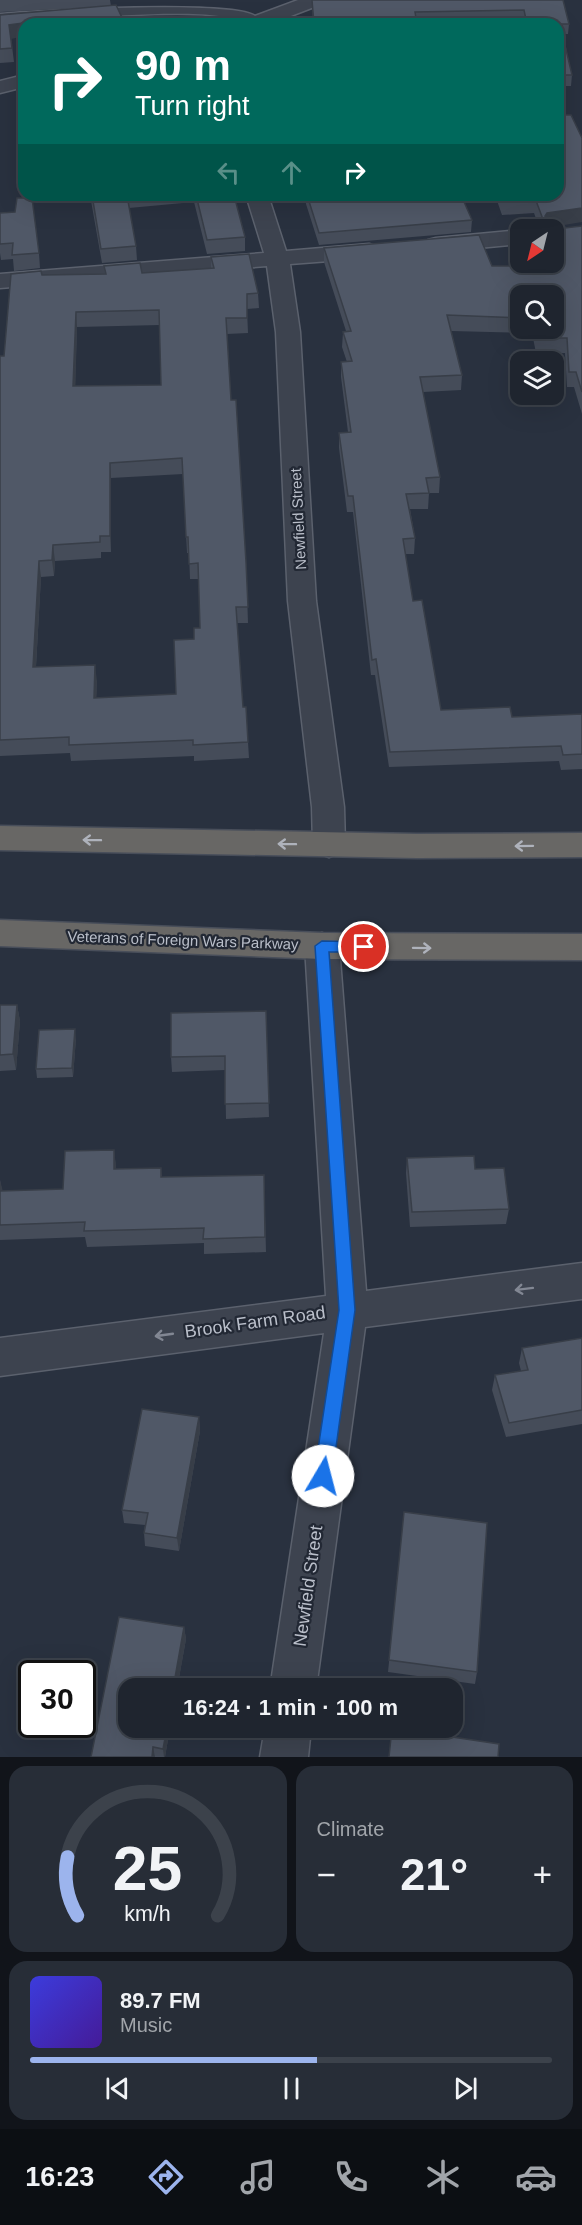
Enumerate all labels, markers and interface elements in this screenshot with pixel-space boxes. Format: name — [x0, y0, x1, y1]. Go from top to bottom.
icon: right — [36, 42, 114, 120]
text: 90 m — [135, 42, 231, 89]
text: Turn right — [135, 91, 250, 121]
icon: left — [212, 156, 245, 189]
icon: ahead — [275, 156, 308, 189]
icon: right — [338, 156, 371, 189]
north arrow — [510, 219, 564, 273]
map controls — [510, 219, 564, 405]
button: search — [510, 285, 564, 339]
button: layers — [510, 351, 564, 405]
street label: Newfield Street — [287, 467, 309, 570]
one-way arrow — [82, 834, 102, 845]
one-way arrow — [277, 838, 297, 849]
one-way arrow — [514, 840, 534, 852]
pin — [338, 921, 389, 972]
street label: Veterans of Foreign Wars Parkway — [67, 927, 299, 953]
icon: arrive — [347, 930, 380, 963]
one-way arrow — [412, 942, 432, 954]
one-way arrow — [515, 1284, 534, 1295]
street label: Brook Farm Road — [183, 1302, 327, 1342]
one-way arrow — [154, 1329, 174, 1340]
position arrow — [291, 1444, 355, 1508]
street label: Newfield Street — [290, 1524, 326, 1648]
speed limit sign: 30 — [18, 1660, 96, 1738]
text: 16:24 · 1 min · 100 m — [183, 1695, 398, 1720]
text: Climate — [317, 1818, 384, 1840]
text: 25 — [113, 1834, 182, 1903]
text: 21° — [400, 1849, 468, 1900]
text: − — [317, 1856, 336, 1893]
text: + — [533, 1856, 552, 1893]
text: km/h — [125, 1902, 171, 1926]
text: 89.7 FM — [120, 1988, 201, 2013]
text: Music — [120, 2014, 172, 2036]
icon: previous — [101, 2072, 134, 2105]
icon: pause — [275, 2072, 308, 2105]
icon: next — [449, 2072, 482, 2105]
icon: directions — [145, 2156, 187, 2198]
icon: music — [237, 2156, 279, 2198]
icon: phone — [330, 2156, 372, 2198]
icon: climate — [422, 2156, 464, 2198]
icon: car — [515, 2156, 557, 2198]
text: 16:23 — [25, 2162, 94, 2192]

